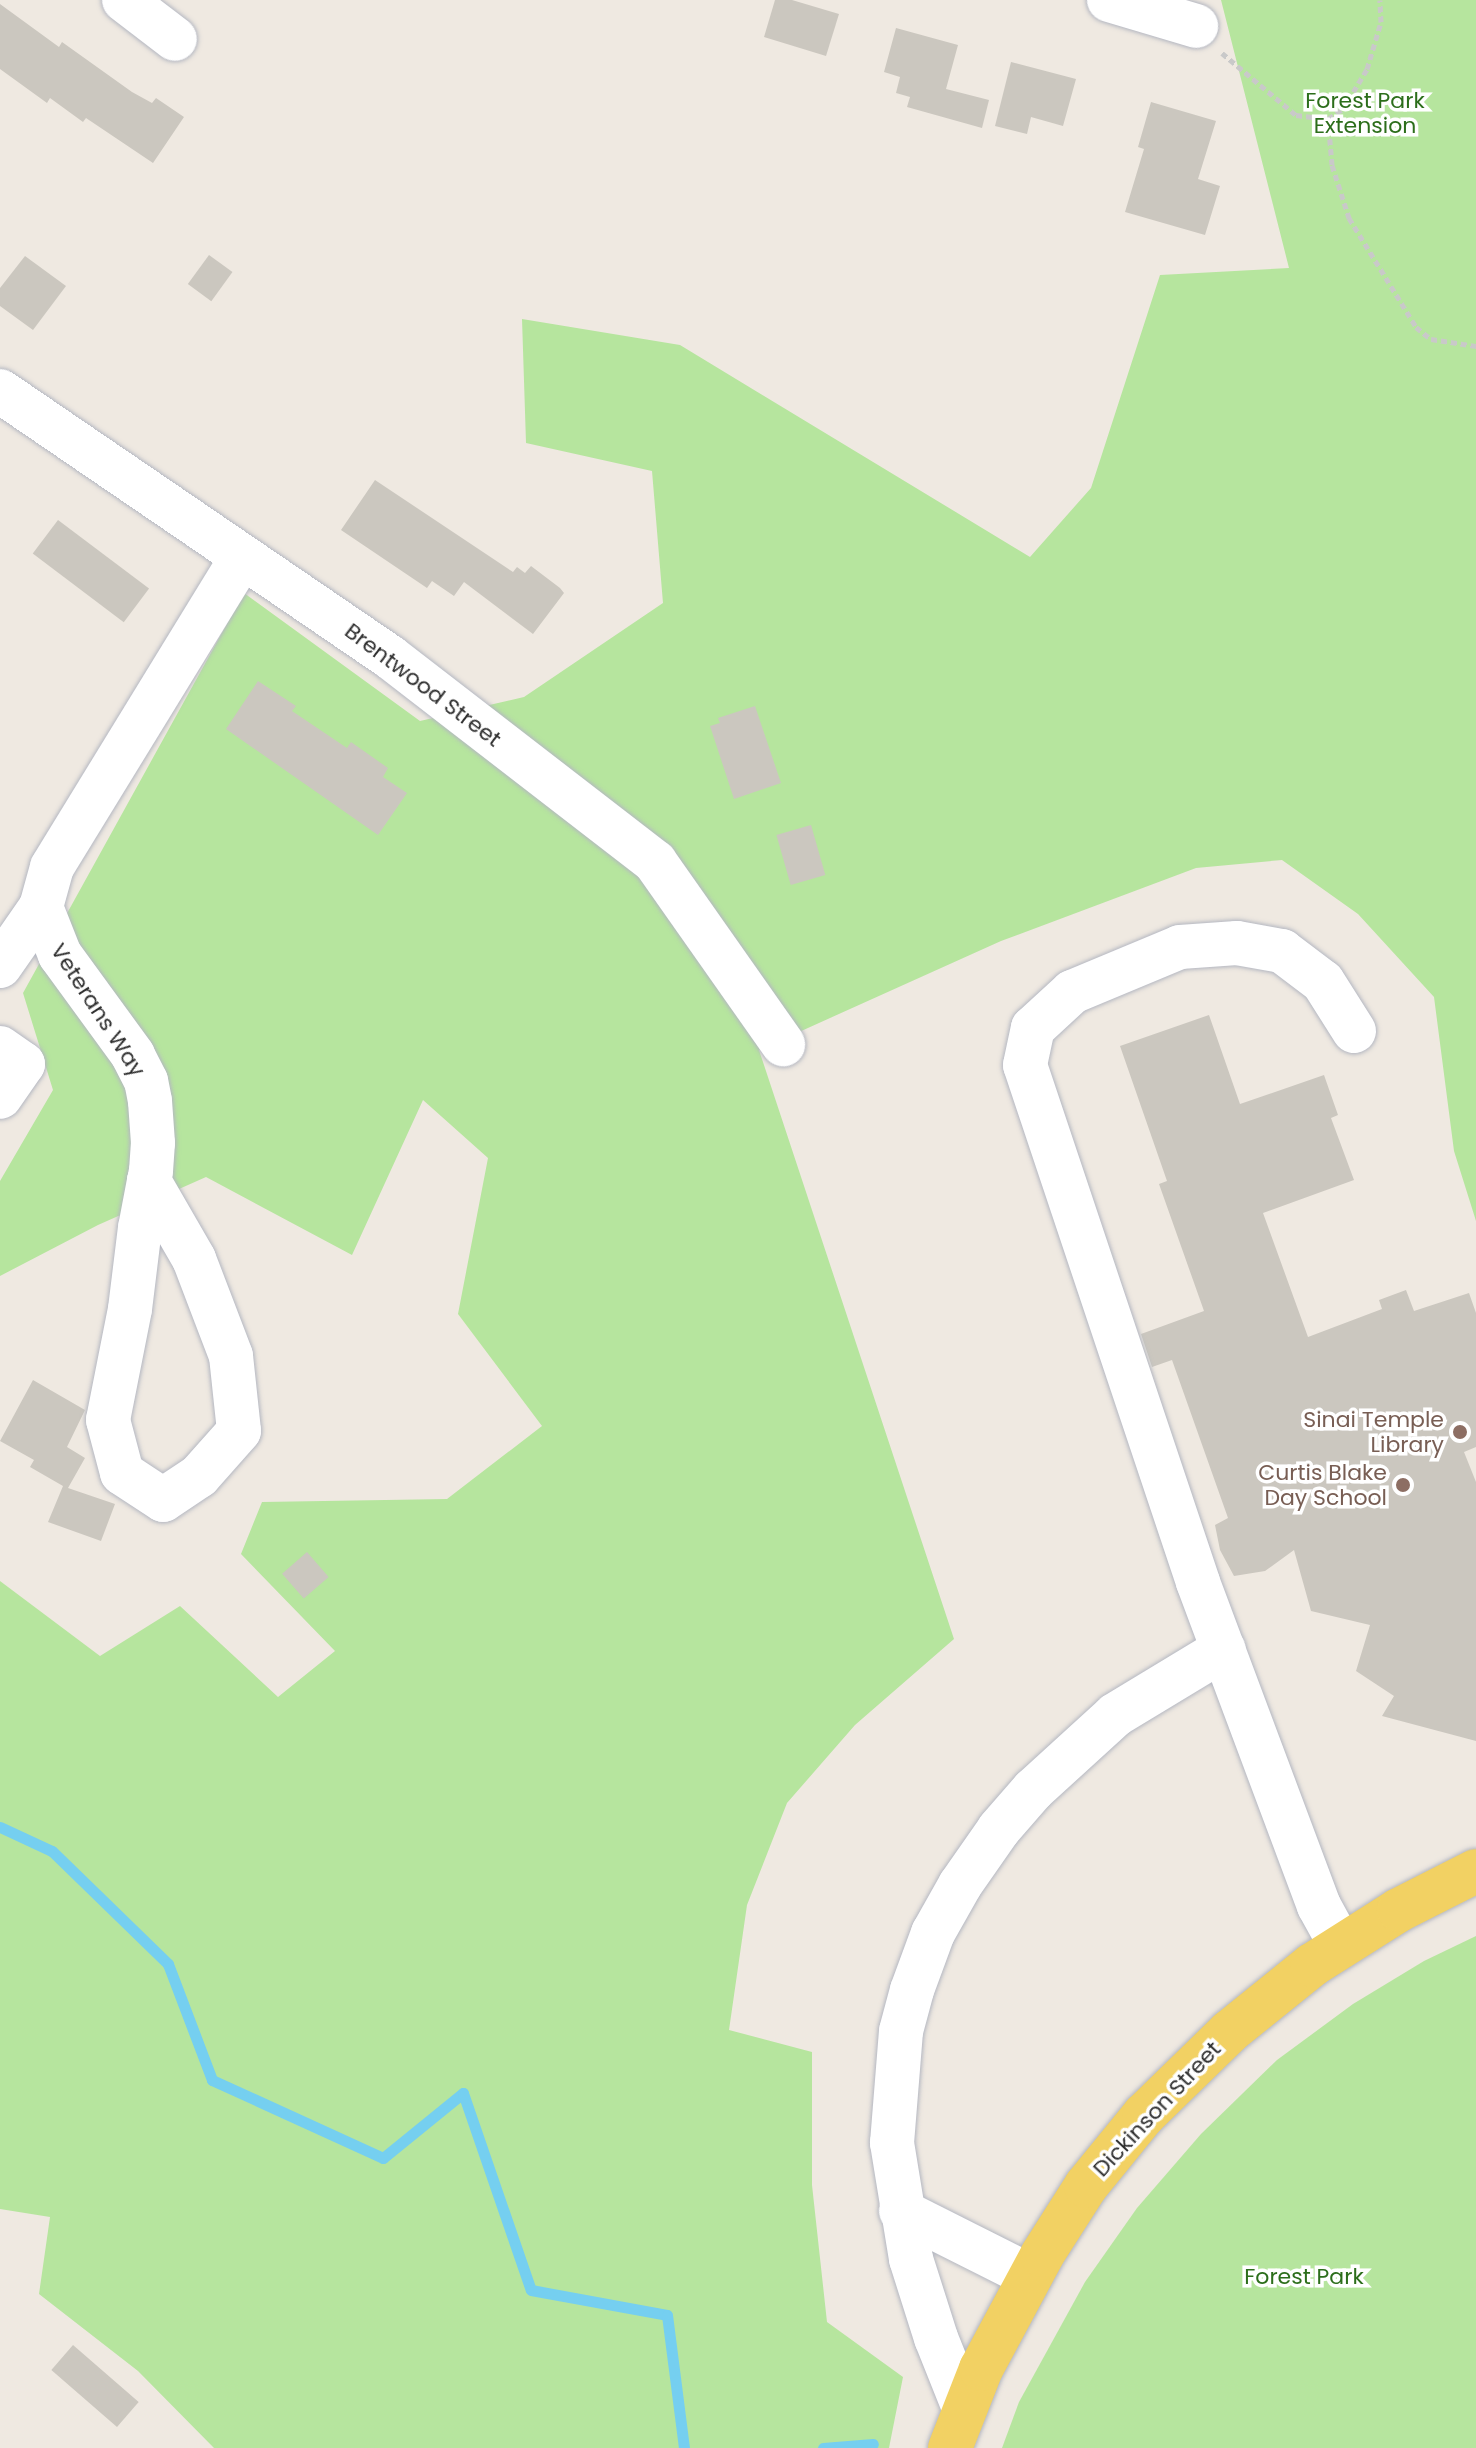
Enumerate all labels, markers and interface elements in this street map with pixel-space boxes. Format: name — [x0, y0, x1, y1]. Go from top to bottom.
park label: Forest Park Extension — [1305, 87, 1425, 138]
street label: Brentwood Street — [340, 618, 506, 752]
street label: Veterans Way — [45, 938, 151, 1082]
place label: Sinai Temple Library — [1303, 1406, 1444, 1458]
marker: Sinai Temple Library — [1451, 1423, 1469, 1441]
place label: Curtis Blake Day School — [1258, 1459, 1387, 1510]
marker: Curtis Blake Day School — [1394, 1476, 1412, 1494]
street label: Dickinson Street — [1088, 2036, 1226, 2182]
park label: Forest Park — [1244, 2264, 1364, 2290]

